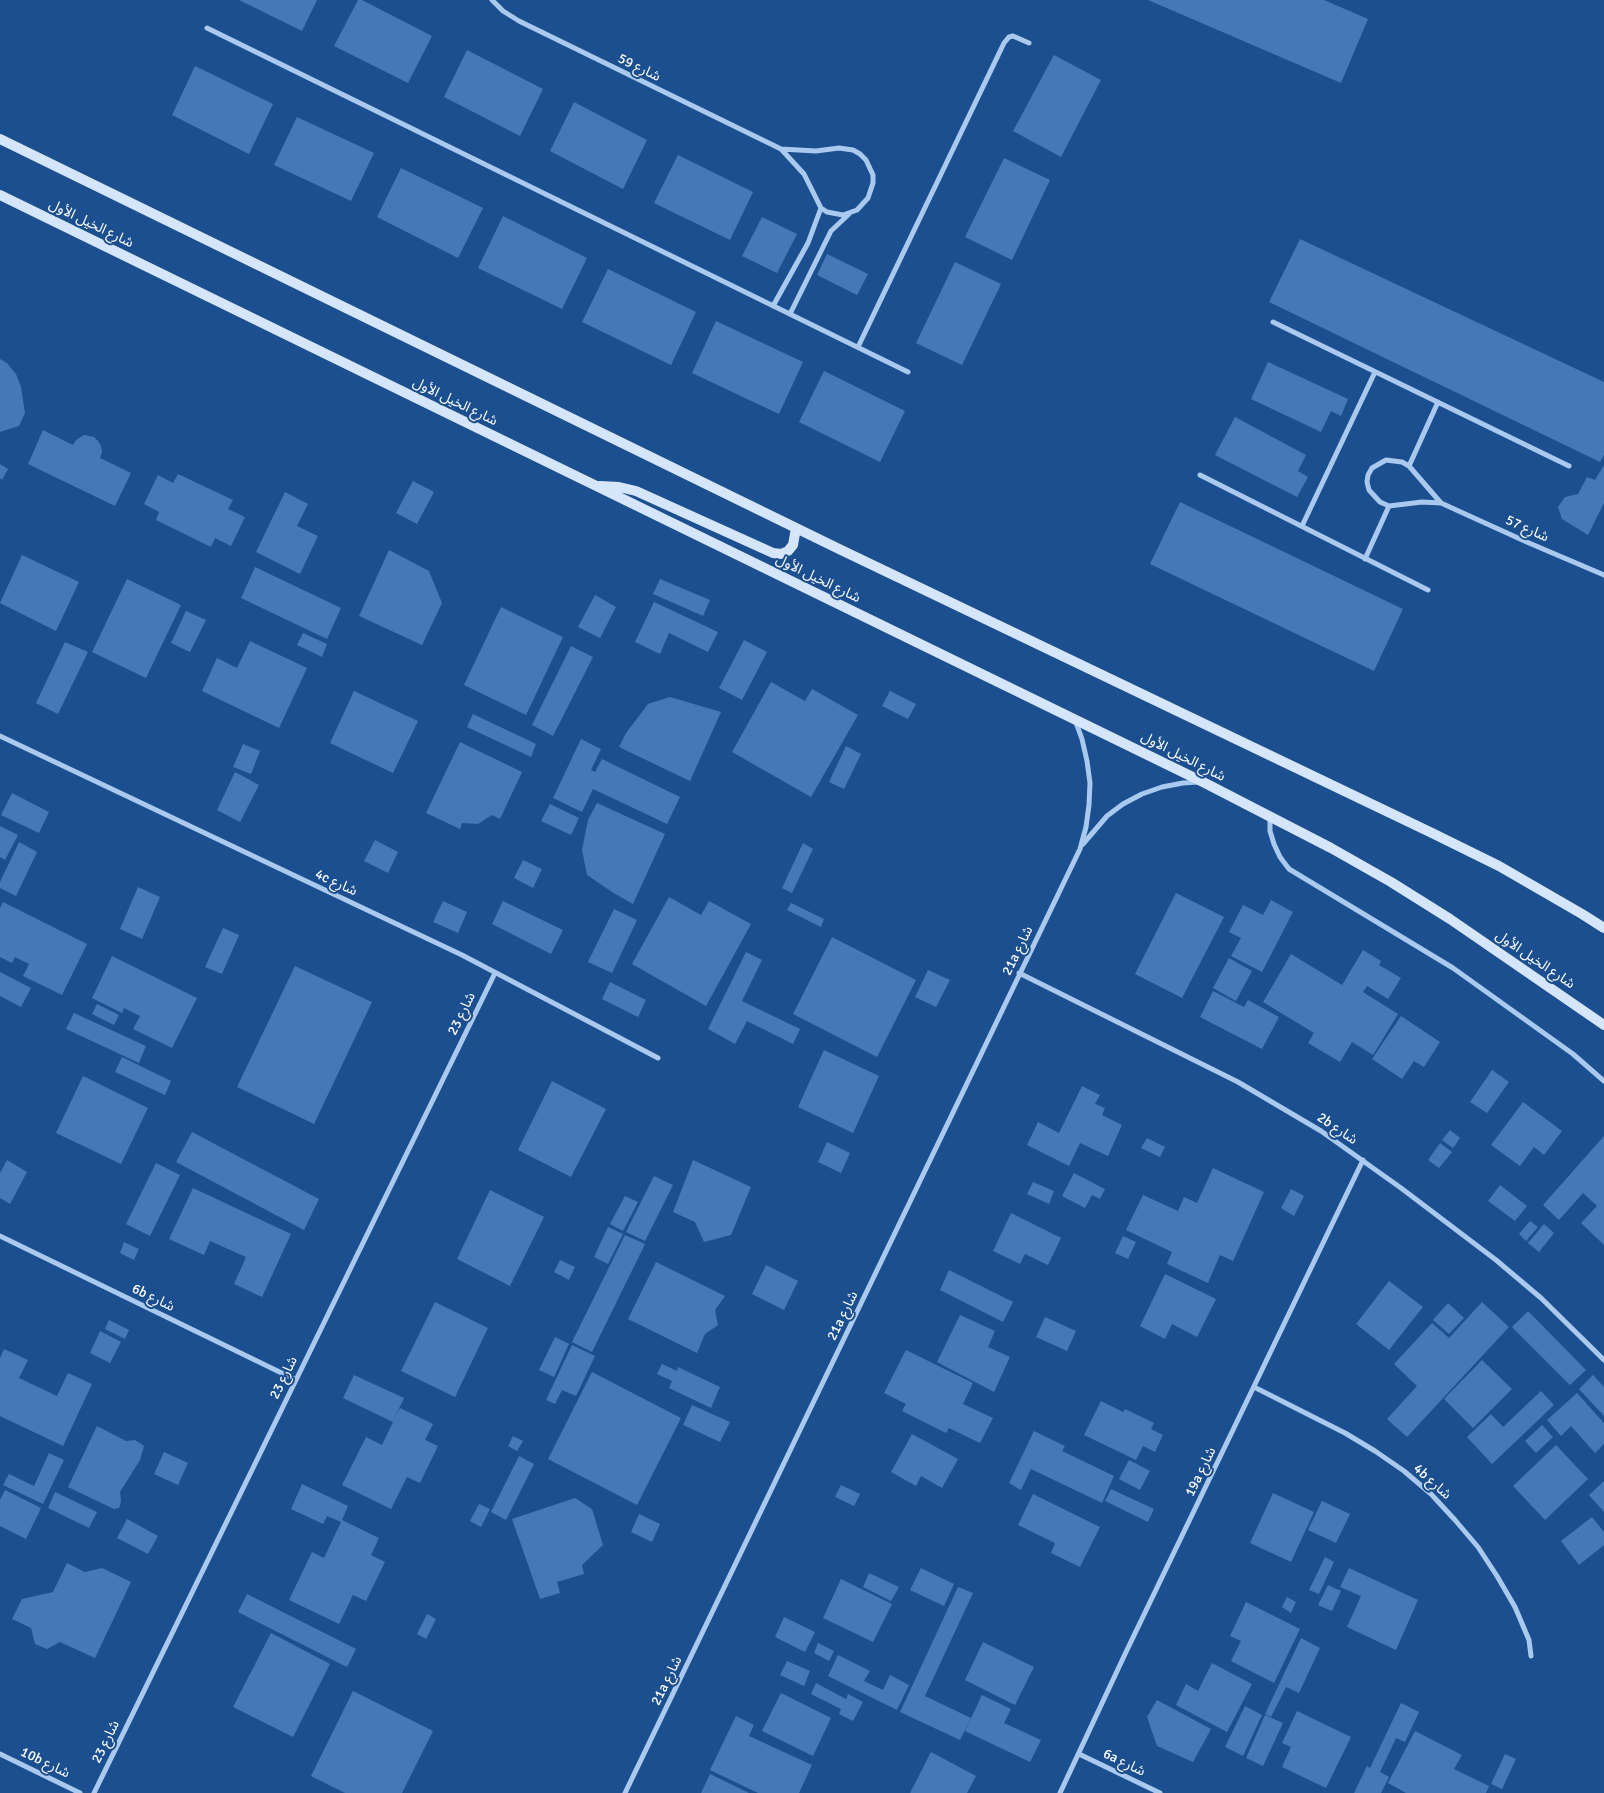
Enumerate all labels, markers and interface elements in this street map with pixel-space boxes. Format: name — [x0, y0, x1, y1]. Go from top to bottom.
street label: شارع 59 — [615, 50, 663, 86]
street label: شارع الخيل الأول — [46, 196, 136, 252]
street label: شارع الخيل الأول — [410, 374, 500, 430]
street label: شارع 57 — [1503, 512, 1551, 546]
street label: شارع الخيل الأول — [773, 551, 863, 607]
street label: شارع الخيل الأول — [1138, 729, 1228, 785]
street label: 4c شارع — [312, 866, 360, 900]
street label: 21a شارع — [999, 924, 1037, 978]
street label: شارع الخيل الأول — [1492, 927, 1578, 993]
street label: شارع 23 — [444, 990, 480, 1038]
street label: 2b شارع — [1314, 1109, 1360, 1149]
street label: 6b شارع — [129, 1281, 177, 1315]
street label: 21a شارع — [824, 1289, 862, 1343]
street label: شارع 23 — [266, 1354, 302, 1402]
street label: 19a شارع — [1182, 1445, 1220, 1499]
street label: 4b شارع — [1410, 1461, 1454, 1503]
street label: 21a شارع — [648, 1654, 686, 1708]
street label: شارع 23 — [88, 1718, 124, 1766]
street label: 10b شارع — [18, 1744, 72, 1782]
street label: 6a شارع — [1100, 1746, 1148, 1780]

